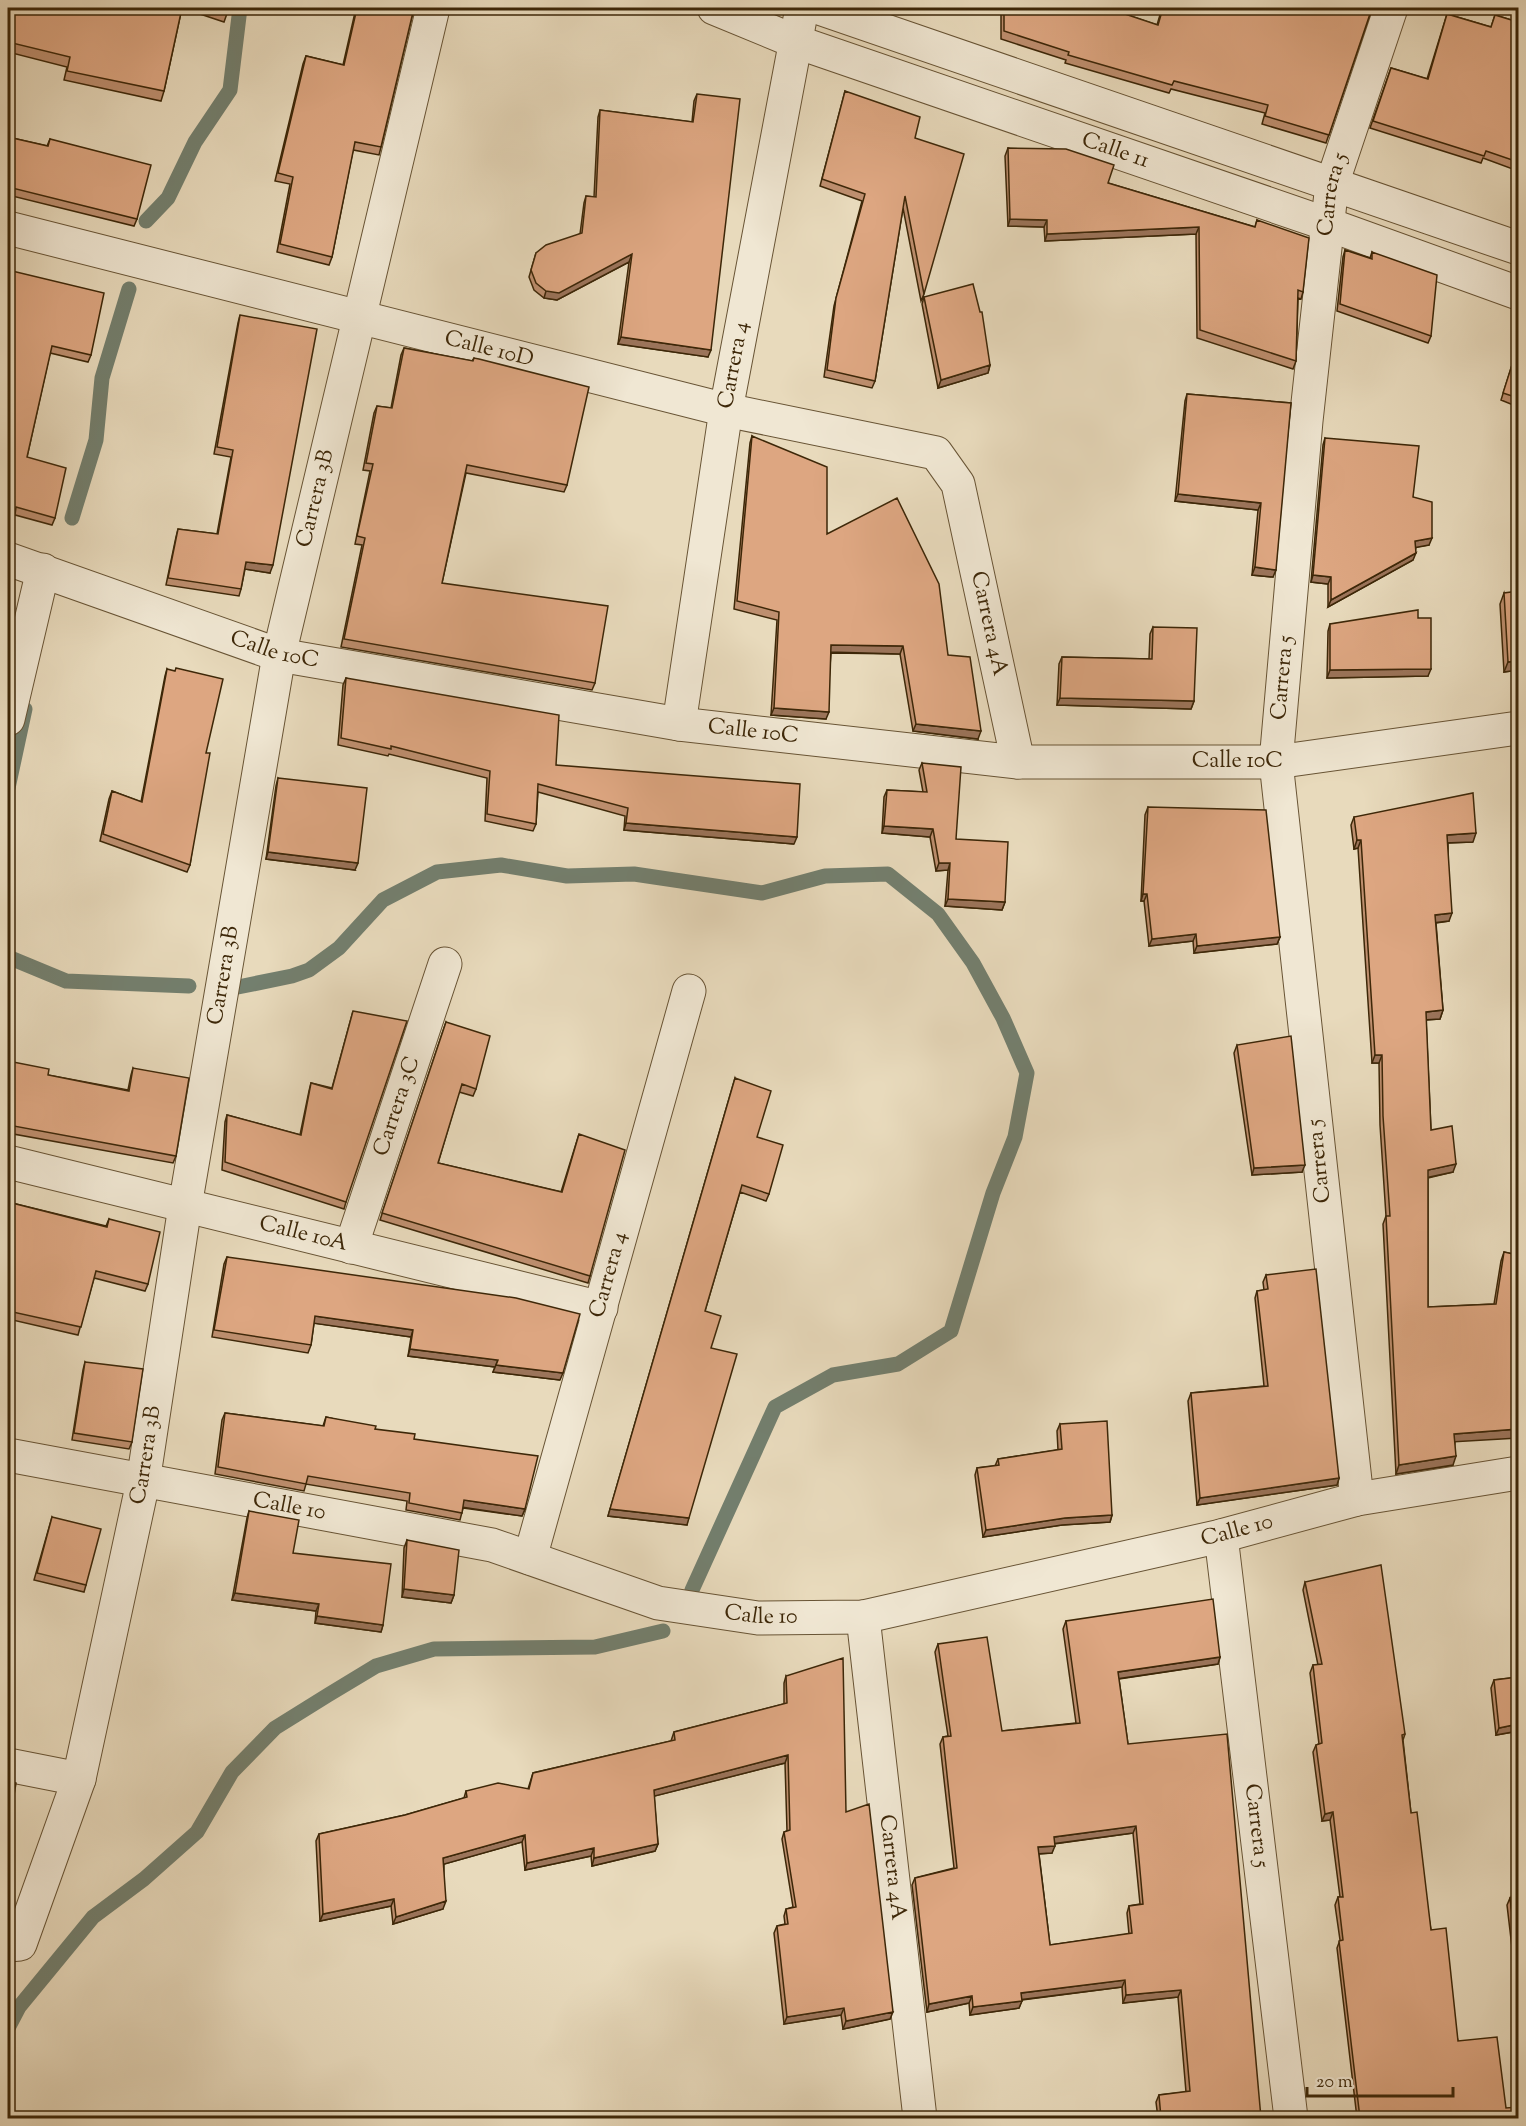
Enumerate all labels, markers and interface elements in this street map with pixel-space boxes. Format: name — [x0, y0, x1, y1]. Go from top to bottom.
street label: Calle 11 — [1077, 125, 1154, 178]
street label: Carrera 5 — [1310, 148, 1358, 238]
street label: Carrera 4 — [711, 319, 758, 412]
street label: Calle 10D — [441, 323, 537, 377]
street label: Carrera 3B — [289, 446, 343, 551]
street label: Carrera 4A — [961, 568, 1015, 679]
street label: Calle 10C — [225, 623, 321, 678]
street label: Carrera 5 — [1264, 634, 1303, 721]
street label: Calle 10C — [706, 711, 800, 753]
street label: Calle 10C — [1192, 746, 1283, 778]
street label: Carrera 3B — [200, 924, 249, 1028]
street label: Carrera 3C — [366, 1052, 429, 1161]
street label: Carrera 5 — [1300, 1117, 1340, 1205]
street label: Calle 10A — [256, 1208, 351, 1261]
street label: Carrera 4 — [582, 1228, 637, 1322]
street label: Carrera 3B — [122, 1403, 170, 1508]
street label: Calle 10 — [250, 1485, 328, 1530]
street label: Calle 10 — [1198, 1507, 1277, 1556]
street label: Calle 10 — [722, 1597, 798, 1634]
street label: Carrera 5 — [1235, 1782, 1277, 1870]
street label: Carrera 4A — [870, 1813, 913, 1922]
scale bar — [1307, 2060, 1452, 2098]
text: 20 m — [1316, 2070, 1353, 2096]

